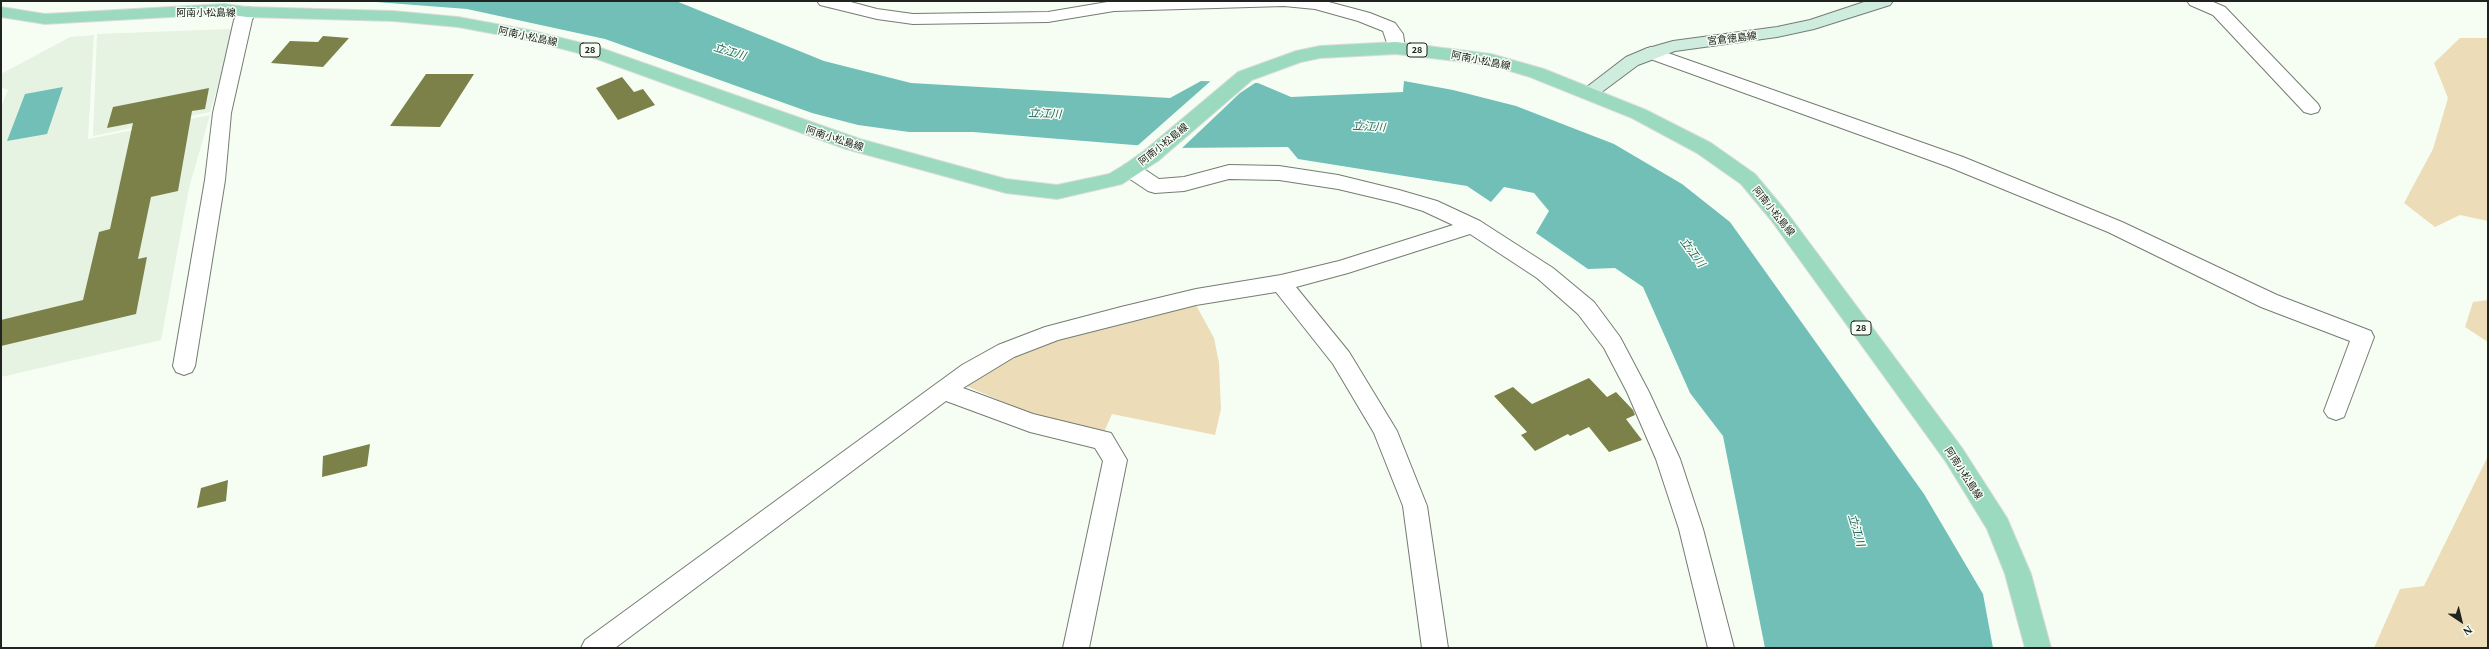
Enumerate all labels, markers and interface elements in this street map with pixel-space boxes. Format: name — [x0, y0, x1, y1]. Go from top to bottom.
street label: 阿南小松島線 — [176, 6, 236, 18]
street label: 阿南小松島線 — [497, 24, 559, 48]
street label: 宮倉徳島線 — [1706, 29, 1758, 47]
water label: 立江川 — [712, 40, 748, 62]
road number: 28 — [580, 43, 600, 57]
road number: 28 — [1407, 43, 1427, 57]
street label: 阿南小松島線 — [1450, 48, 1512, 72]
water label: 立江川 — [1028, 106, 1062, 120]
water label: 立江川 — [1352, 119, 1386, 133]
street label: 阿南小松島線 — [1136, 120, 1190, 168]
street label: 阿南小松島線 — [805, 123, 865, 153]
street label: 阿南小松島線 — [1750, 184, 1798, 238]
water label: 立江川 — [1678, 235, 1708, 269]
road number: 28 — [1851, 321, 1871, 335]
street label: 阿南小松島線 — [1943, 445, 1985, 501]
water label: 立江川 — [1846, 512, 1868, 548]
north arrow — [2441, 601, 2481, 641]
text: N — [2461, 624, 2475, 638]

